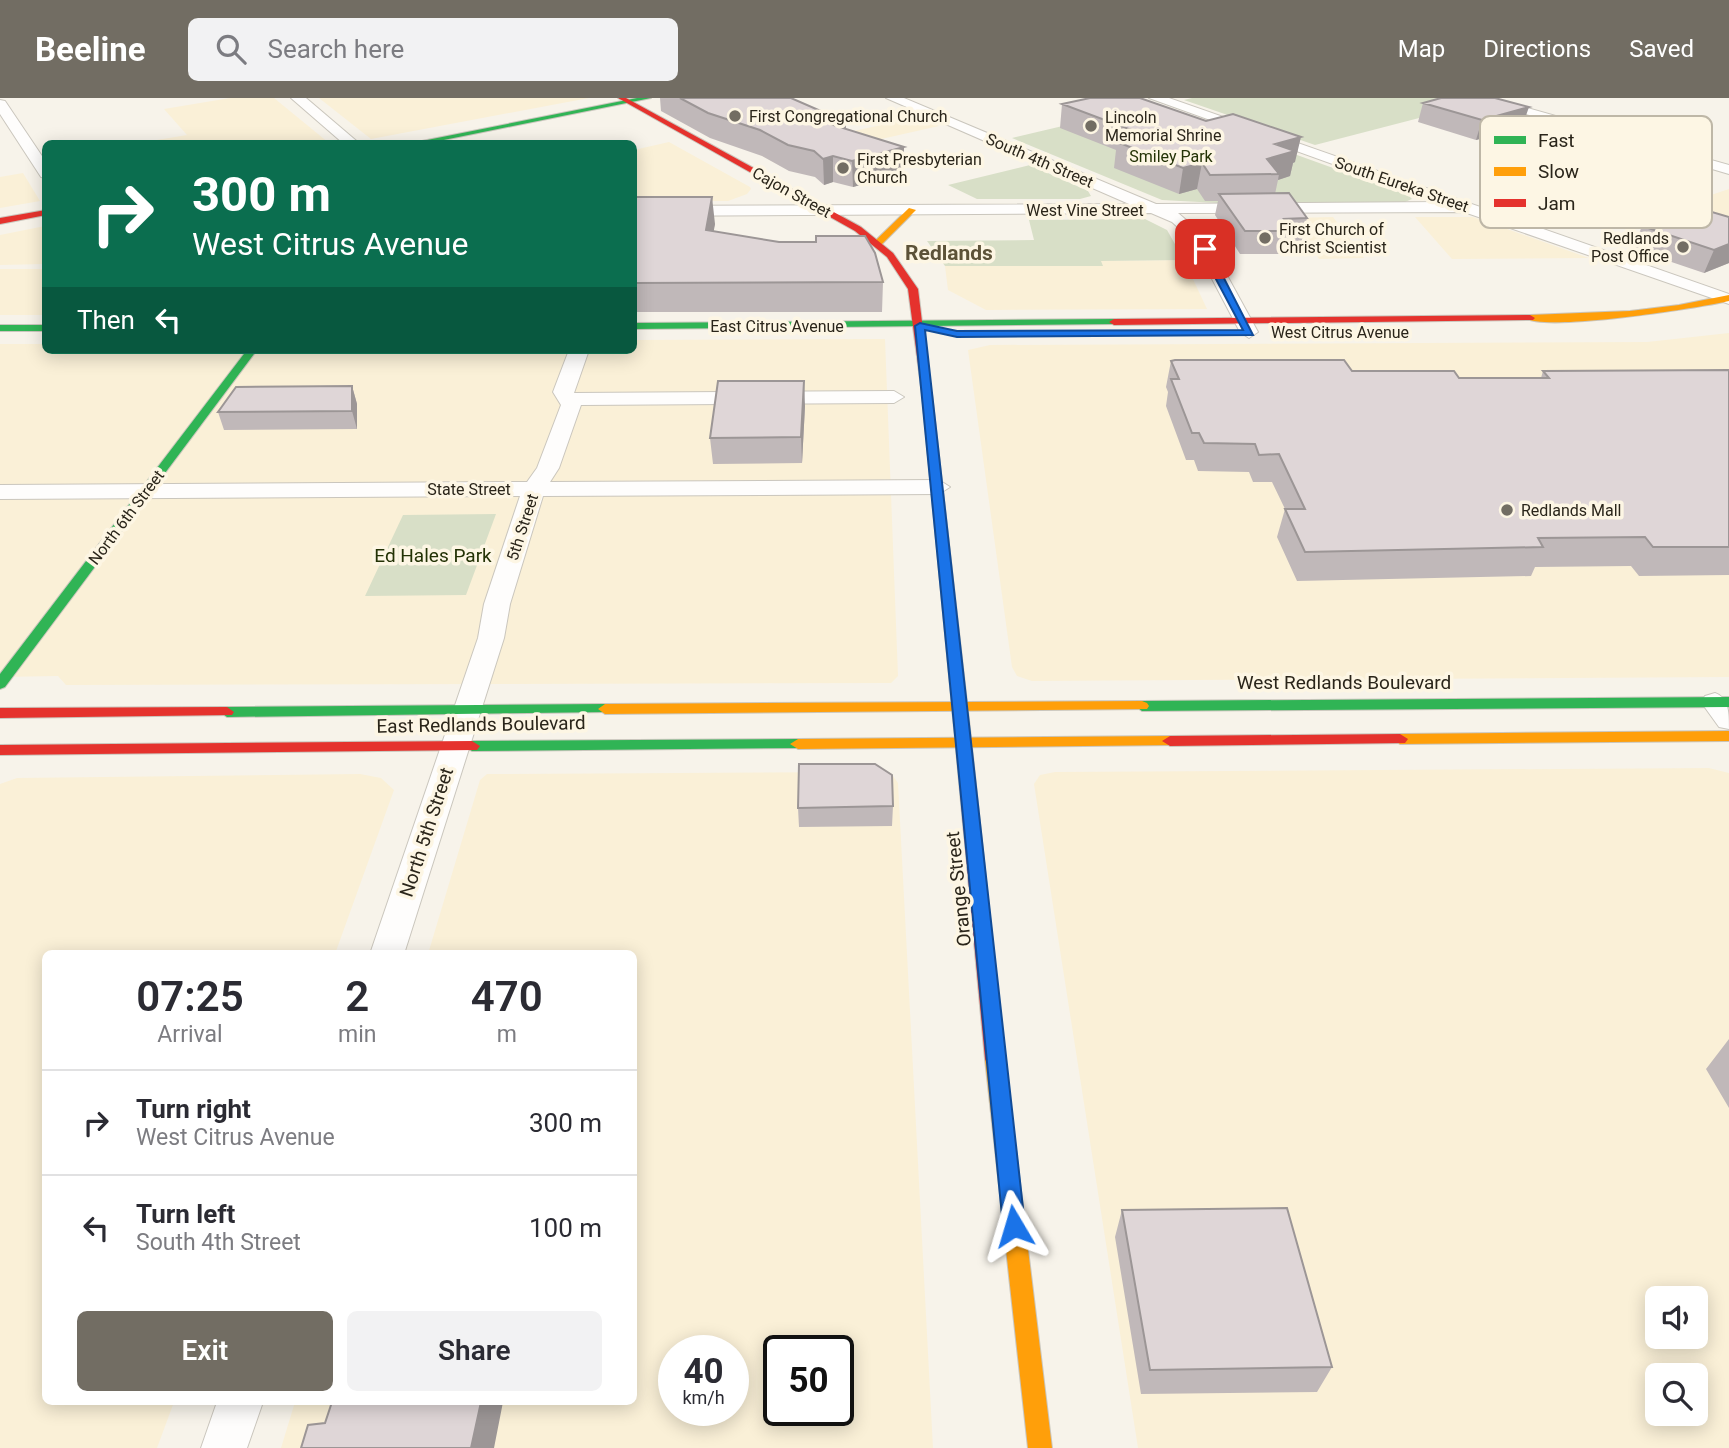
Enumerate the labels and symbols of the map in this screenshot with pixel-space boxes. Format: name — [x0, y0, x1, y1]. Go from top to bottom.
place label: First Congregational Church — [749, 107, 948, 126]
marker: First Congregational Church — [727, 108, 743, 124]
place label: Lincoln Memorial Shrine — [1105, 108, 1221, 145]
legend — [1480, 116, 1712, 228]
marker: Lincoln Memorial Shrine — [1083, 118, 1099, 134]
street label: South 4th Street — [983, 129, 1096, 192]
text: Fast — [1538, 129, 1575, 152]
park label: Smiley Park — [1129, 147, 1214, 166]
place label: First Presbyterian Church — [857, 150, 982, 187]
street label: South Eureka Street — [1333, 153, 1471, 216]
marker: First Presbyterian Church — [835, 160, 851, 176]
text: Slow — [1538, 160, 1579, 183]
street label: Cajon Street — [749, 163, 834, 222]
text: Jam — [1538, 192, 1575, 215]
street label: West Vine Street — [1026, 201, 1144, 220]
pin — [1175, 219, 1235, 279]
place label: First Church of Christ Scientist — [1279, 220, 1387, 257]
place label: Redlands Post Office — [1591, 229, 1669, 266]
marker: First Church of Christ Scientist — [1257, 230, 1273, 246]
marker: Redlands Post Office — [1675, 239, 1691, 255]
district label: Redlands — [905, 241, 993, 265]
street label: East Citrus Avenue — [710, 317, 844, 336]
street label: West Citrus Avenue — [1271, 323, 1409, 342]
street label: North 6th Street — [85, 466, 168, 568]
street label: State Street — [427, 480, 511, 499]
street label: 5th Street — [503, 491, 542, 563]
place label: Redlands Mall — [1521, 501, 1622, 520]
marker: Redlands Mall — [1499, 502, 1515, 518]
park label: Ed Hales Park — [374, 544, 492, 567]
street label: West Redlands Boulevard — [1237, 671, 1451, 694]
street label: East Redlands Boulevard — [376, 711, 586, 738]
street label: North 5th Street — [395, 764, 458, 900]
street label: Orange Street — [941, 830, 976, 948]
position arrow — [977, 1189, 1051, 1263]
speed limit sign: 50 — [763, 1335, 854, 1426]

